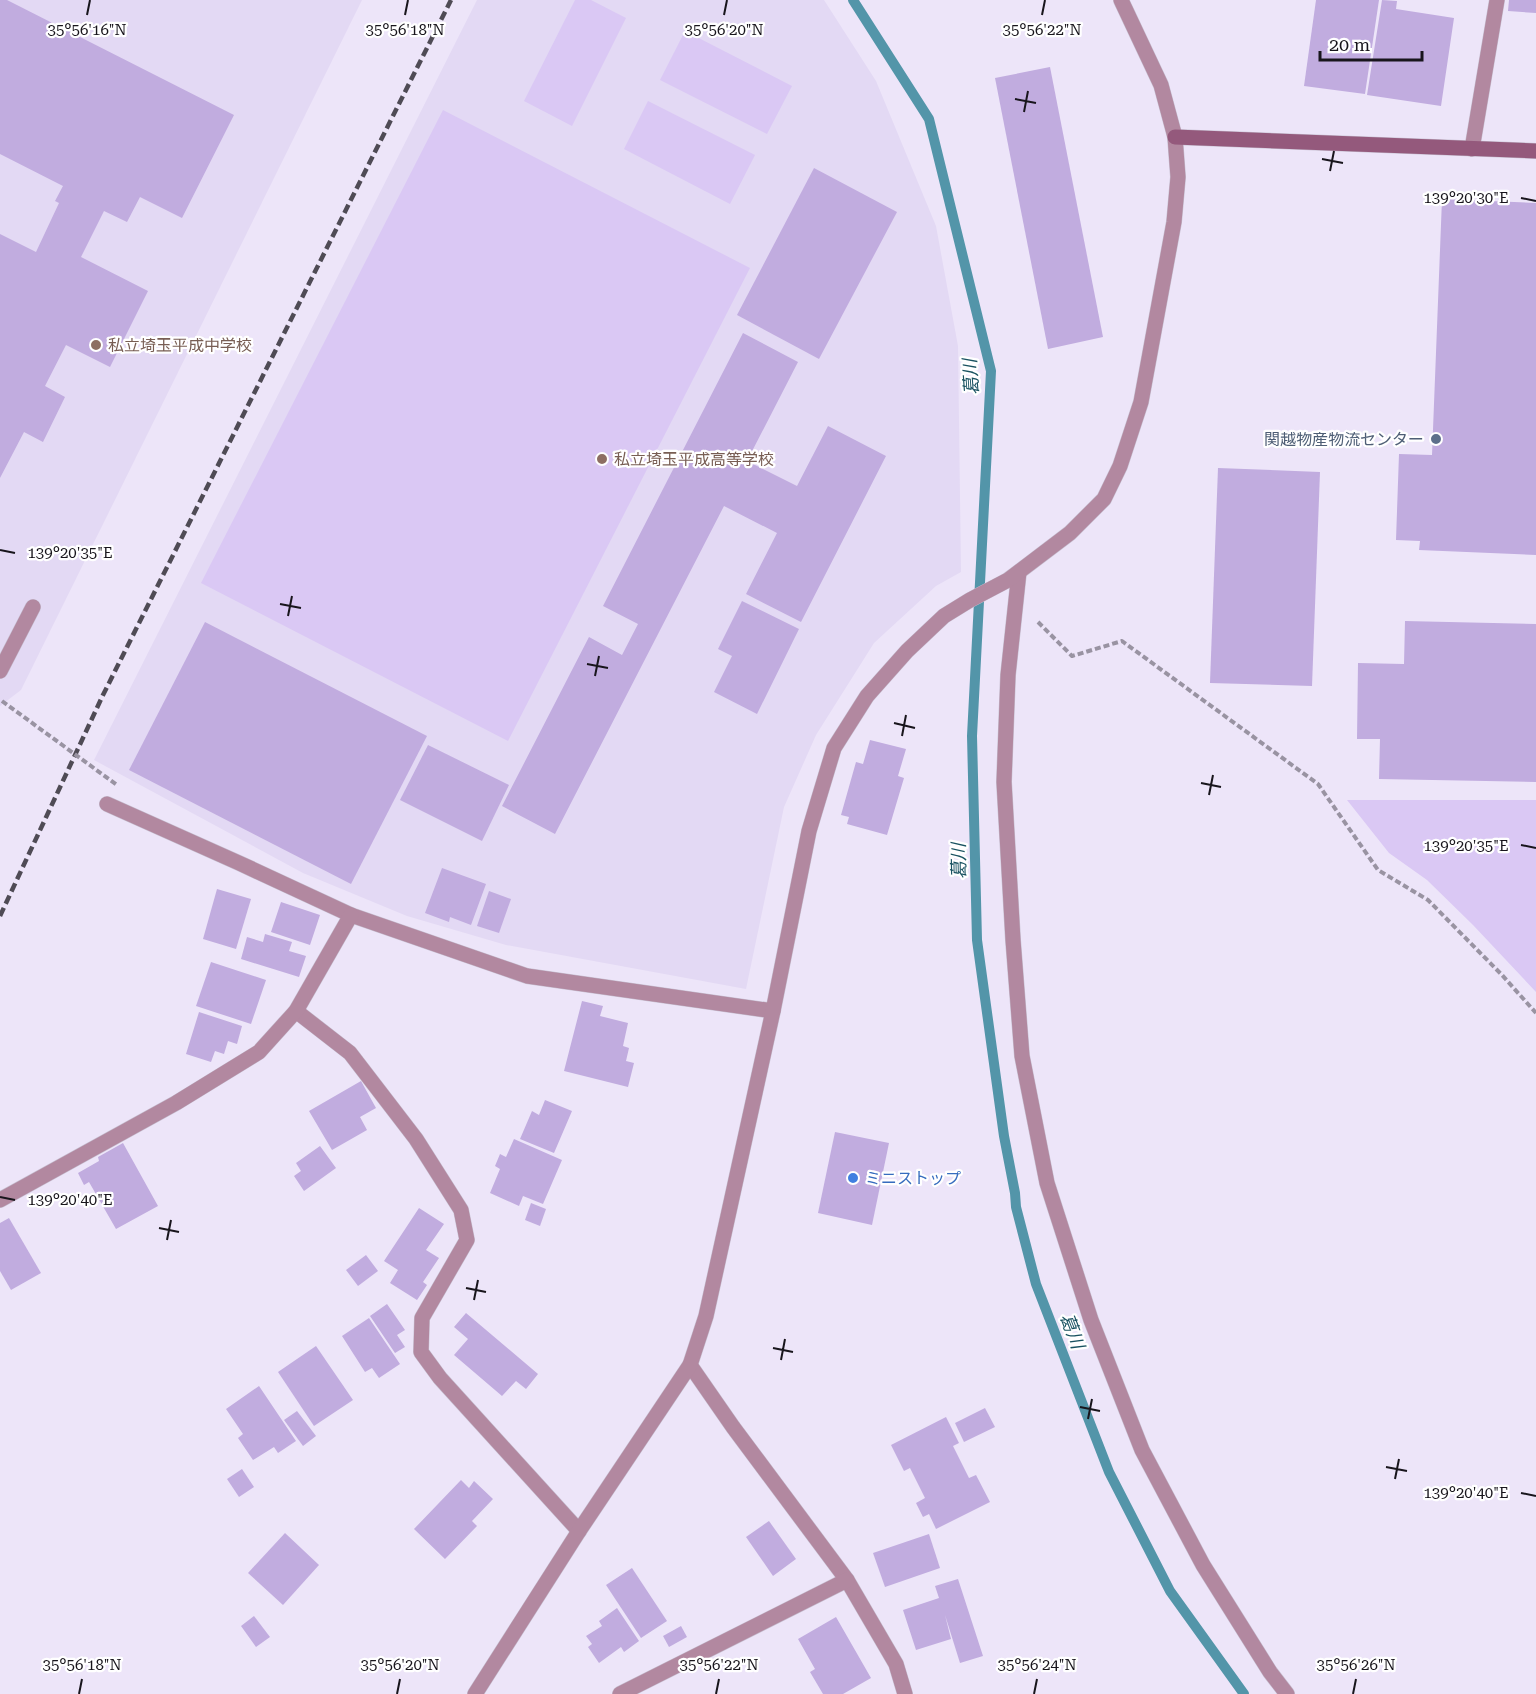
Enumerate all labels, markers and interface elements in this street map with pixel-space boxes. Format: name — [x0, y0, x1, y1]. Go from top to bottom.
text: 35°56'16"N — [47, 21, 127, 39]
text: 35°56'18"N — [365, 21, 445, 39]
text: 35°56'20"N — [684, 21, 764, 39]
text: 35°56'22"N — [1002, 21, 1082, 39]
scale bar — [1320, 24, 1422, 62]
text: 20 m — [1329, 34, 1370, 55]
text: 139°20'30"E — [1423, 189, 1509, 207]
place label: 私立埼玉平成中学校 — [108, 336, 252, 355]
marker: 私立埼玉平成中学校 — [89, 338, 103, 352]
water label: 葛川 — [959, 356, 982, 396]
place label: 関越物産物流センター — [1264, 430, 1424, 449]
marker: 関越物産物流センター — [1429, 432, 1443, 446]
place label: 私立埼玉平成高等学校 — [614, 450, 774, 469]
marker: 私立埼玉平成高等学校 — [595, 452, 609, 466]
text: 139°20'35"E — [27, 544, 113, 562]
text: 139°20'35"E — [1423, 837, 1509, 855]
water label: 葛川 — [948, 841, 969, 879]
place label: ミニストップ — [865, 1169, 961, 1188]
marker: ミニストップ — [846, 1171, 860, 1185]
text: 139°20'40"E — [27, 1191, 113, 1209]
water label: 葛川 — [1056, 1310, 1089, 1353]
text: 139°20'40"E — [1423, 1484, 1509, 1502]
text: 35°56'18"N — [42, 1656, 122, 1674]
text: 35°56'20"N — [360, 1656, 440, 1674]
text: 35°56'22"N — [679, 1656, 759, 1674]
text: 35°56'24"N — [997, 1656, 1077, 1674]
text: 35°56'26"N — [1316, 1656, 1396, 1674]

